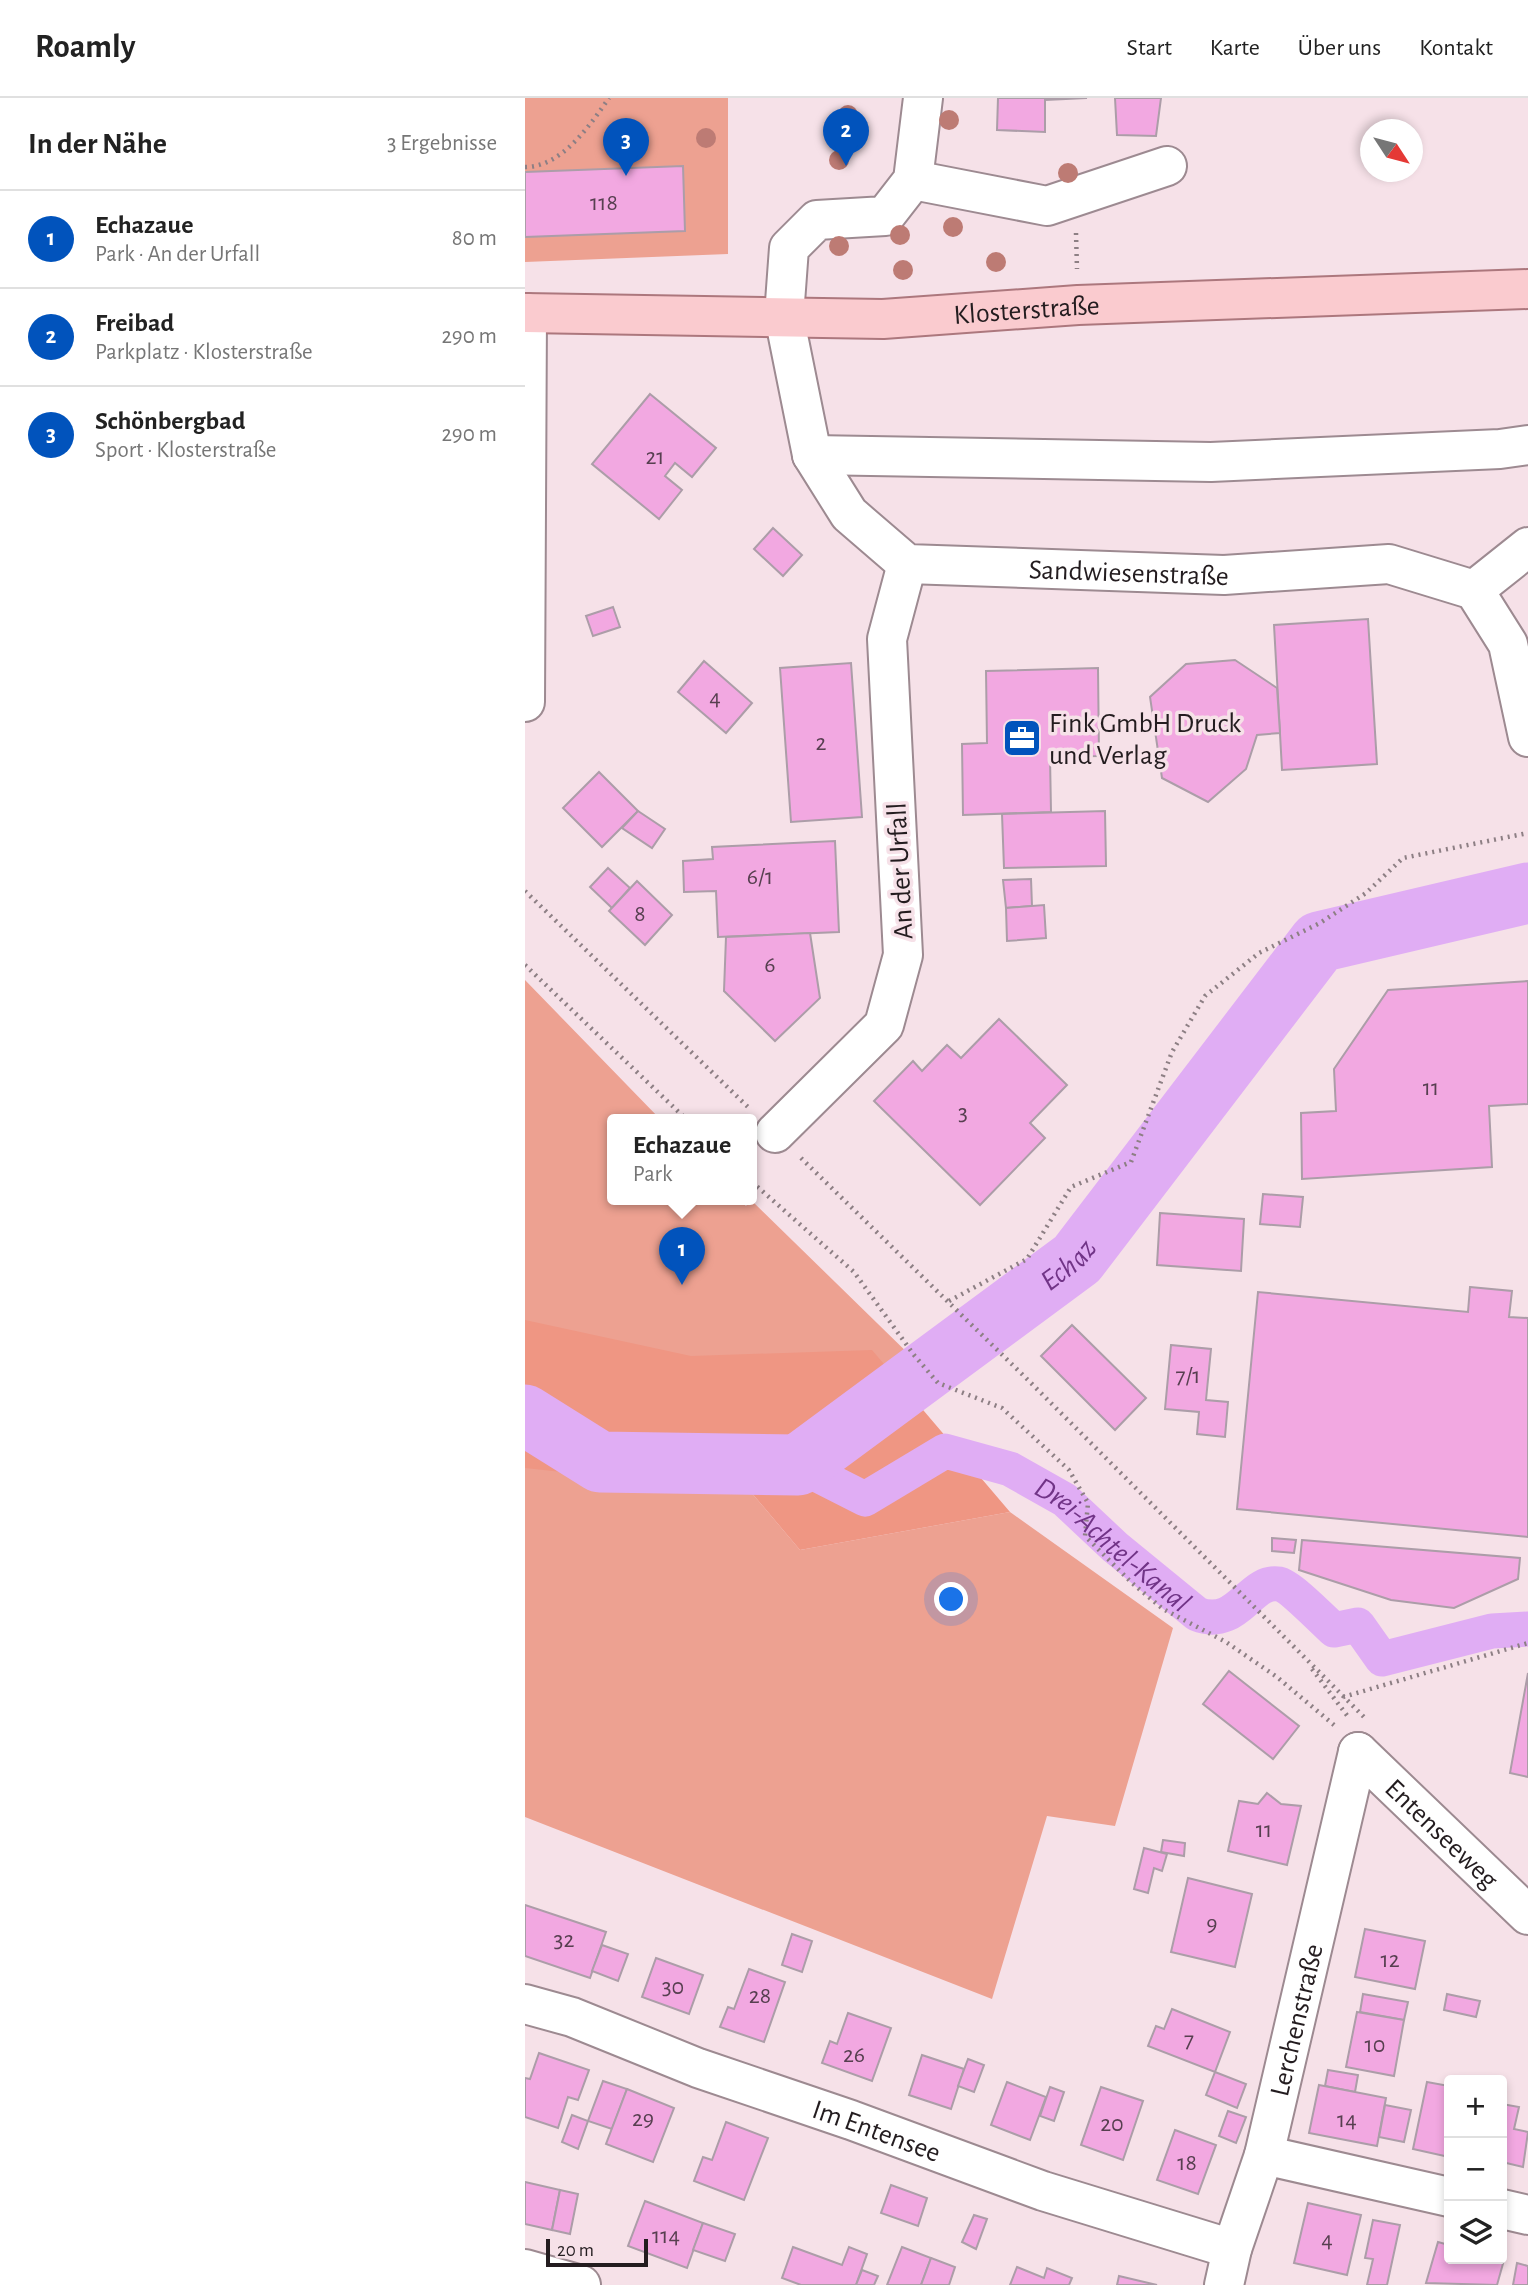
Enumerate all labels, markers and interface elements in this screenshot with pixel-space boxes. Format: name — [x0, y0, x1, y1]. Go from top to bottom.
text: Roamly — [35, 31, 135, 64]
text: Start — [1127, 36, 1172, 60]
text: Karte — [1210, 36, 1260, 60]
text: Über uns — [1298, 36, 1381, 60]
text: Kontakt — [1419, 36, 1493, 60]
pin: 2 — [823, 108, 869, 166]
pin: 3 — [603, 118, 649, 176]
north arrow — [1360, 119, 1423, 182]
text: In der Nähe — [28, 129, 167, 159]
text: 3 Ergebnisse — [387, 132, 497, 155]
house number: 118 — [590, 191, 618, 215]
text: Echazaue — [95, 212, 193, 238]
text: 1 — [47, 227, 55, 250]
text: 80 m — [452, 227, 497, 250]
text: Park · An der Urfall — [95, 243, 260, 266]
street label: Klosterstraße — [953, 292, 1100, 330]
text: Freibad — [95, 310, 174, 336]
text: 2 — [46, 325, 56, 348]
text: 290 m — [441, 325, 497, 348]
text: Parkplatz · Klosterstraße — [95, 341, 313, 364]
text: Schönbergbad — [95, 408, 245, 434]
text: 3 — [46, 423, 56, 446]
text: 290 m — [441, 423, 497, 446]
text: Sport · Klosterstraße — [95, 439, 276, 462]
house number: 21 — [645, 445, 665, 469]
street label: Sandwiesenstraße — [1028, 556, 1229, 591]
house number: 4 — [709, 686, 721, 710]
place label: Fink GmbH Druck und Verlag — [1049, 710, 1241, 770]
office icon: Fink GmbH Druck und Verlag — [1001, 717, 1043, 759]
house number: 2 — [816, 731, 827, 755]
street label: An der Urfall — [883, 802, 919, 940]
house number: 6/1 — [747, 865, 773, 889]
house number: 8 — [634, 902, 646, 926]
house number: 6 — [764, 953, 776, 977]
house number: 11 — [1423, 1076, 1439, 1100]
house number: 3 — [958, 1101, 968, 1125]
popup — [607, 1114, 757, 1205]
text: Echazaue — [633, 1132, 731, 1158]
text: Park — [633, 1163, 672, 1186]
pin: 1 — [659, 1227, 705, 1285]
water label: Echaz — [1035, 1234, 1102, 1297]
house number: 7/1 — [1175, 1364, 1201, 1388]
water label: Drei-Achtel-Kanal — [1029, 1472, 1196, 1618]
your location — [934, 1582, 968, 1616]
street label: Entenseeweg — [1379, 1774, 1503, 1895]
house number: 11 — [1256, 1818, 1272, 1842]
house number: 9 — [1206, 1912, 1218, 1936]
house number: 32 — [554, 1928, 574, 1952]
street label: Lerchenstraße — [1266, 1941, 1329, 2099]
house number: 12 — [1380, 1948, 1400, 1972]
house number: 30 — [662, 1975, 684, 1999]
house number: 28 — [749, 1984, 771, 2008]
house number: 7 — [1184, 2028, 1194, 2052]
house number: 10 — [1365, 2033, 1385, 2057]
house number: 26 — [843, 2043, 865, 2067]
map controls — [1444, 2075, 1507, 2264]
button: + — [1444, 2075, 1507, 2138]
street label: Im Entensee — [809, 2096, 944, 2168]
house number: 29 — [632, 2107, 654, 2131]
house number: 14 — [1337, 2108, 1357, 2132]
house number: 20 — [1100, 2112, 1124, 2136]
button: − — [1444, 2138, 1507, 2201]
house number: 18 — [1177, 2151, 1197, 2175]
button: layers — [1444, 2201, 1507, 2264]
house number: 114 — [652, 2224, 680, 2248]
house number: 4 — [1321, 2228, 1333, 2252]
scale bar — [546, 2236, 647, 2268]
text: 20 m — [557, 2241, 594, 2260]

